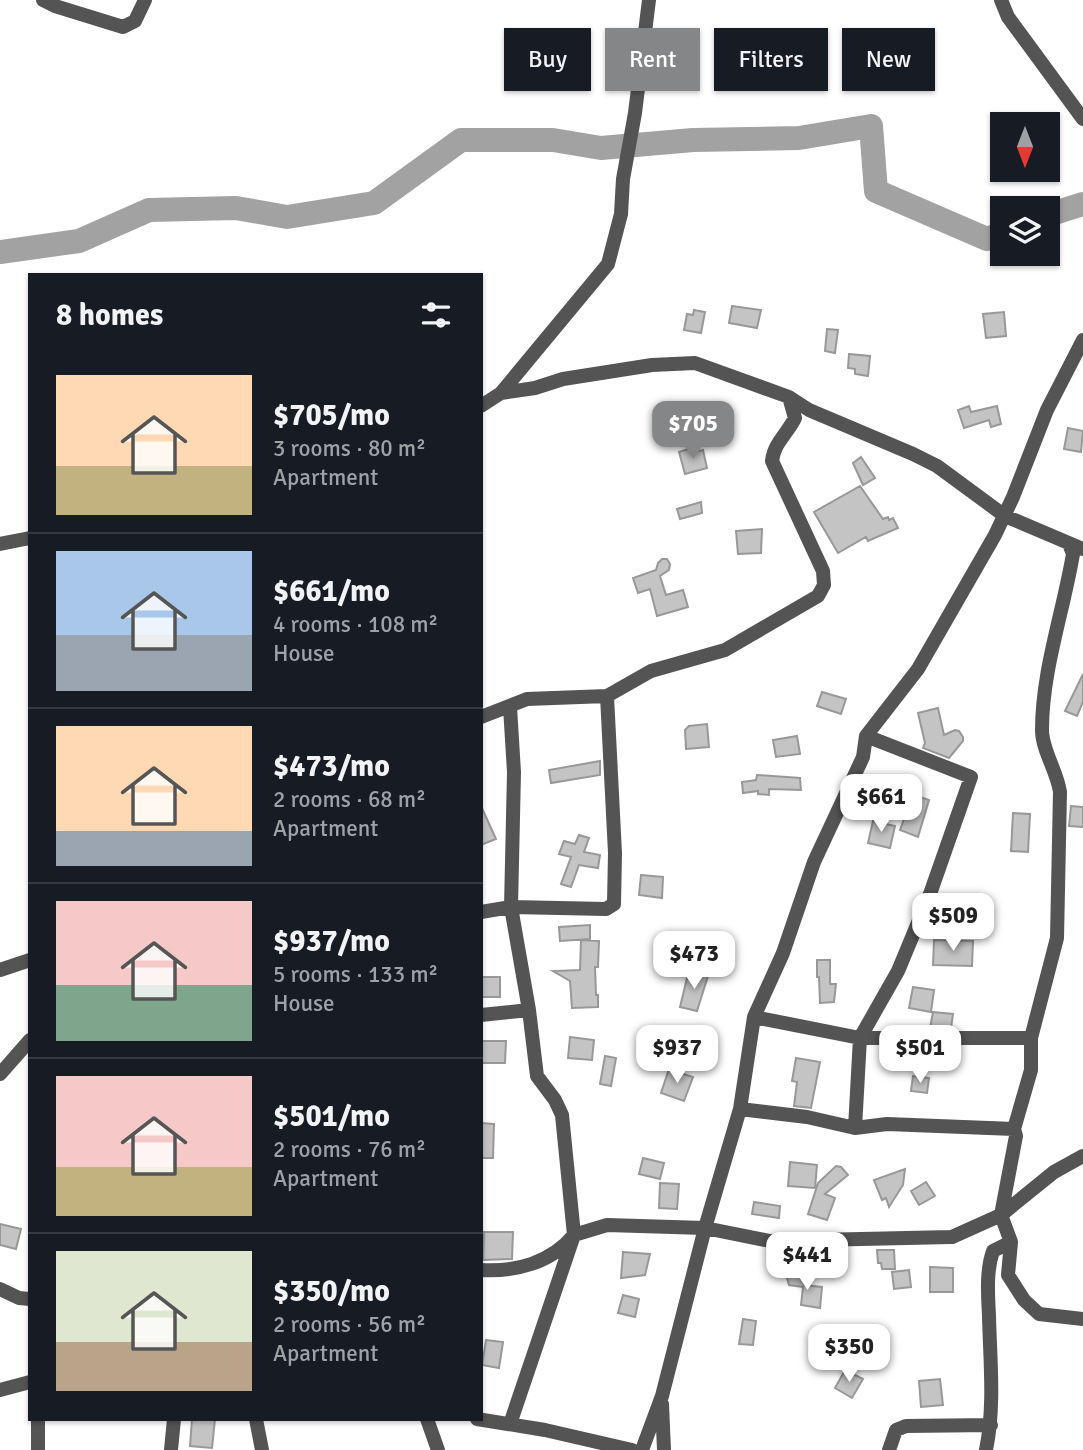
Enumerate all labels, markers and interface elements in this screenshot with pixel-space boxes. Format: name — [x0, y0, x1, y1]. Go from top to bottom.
chip: Buy — [504, 28, 591, 91]
chip: Rent — [605, 28, 700, 91]
chip: Filters — [714, 28, 828, 91]
chip: New — [842, 28, 935, 91]
north arrow — [990, 112, 1060, 182]
map controls — [990, 112, 1060, 266]
button: layers — [990, 196, 1060, 266]
icon: filters — [417, 296, 455, 334]
text: 8 homes — [56, 297, 163, 334]
text: $705/mo — [273, 397, 390, 434]
pin: $705 — [652, 402, 734, 461]
icon: home — [112, 403, 196, 487]
text: $705 — [668, 409, 718, 438]
text: 3 rooms · 80 m² — [273, 434, 426, 463]
text: Apartment — [273, 463, 378, 492]
text: $661/mo — [273, 573, 390, 610]
icon: home — [112, 579, 196, 663]
text: 4 rooms · 108 m² — [273, 610, 438, 639]
text: House — [273, 639, 335, 668]
text: $473/mo — [273, 748, 390, 785]
icon: home — [112, 754, 196, 838]
pin: $661 — [840, 774, 922, 834]
text: $661 — [856, 782, 906, 811]
text: 2 rooms · 68 m² — [273, 785, 426, 814]
text: Apartment — [273, 814, 378, 843]
pin: $509 — [912, 894, 994, 953]
text: $509 — [928, 901, 978, 930]
text: $937/mo — [273, 923, 390, 960]
icon: home — [112, 929, 196, 1013]
pin: $473 — [653, 932, 735, 991]
text: $473 — [669, 939, 719, 968]
text: 5 rooms · 133 m² — [273, 960, 438, 989]
text: House — [273, 989, 335, 1018]
pin: $937 — [636, 1026, 718, 1085]
pin: $501 — [879, 1026, 961, 1085]
text: $937 — [652, 1033, 702, 1062]
text: $501 — [895, 1033, 945, 1062]
text: $501/mo — [273, 1098, 390, 1135]
icon: home — [112, 1104, 196, 1188]
text: 2 rooms · 76 m² — [273, 1135, 426, 1164]
text: Apartment — [273, 1164, 378, 1193]
pin: $441 — [766, 1232, 848, 1292]
text: $441 — [782, 1240, 832, 1269]
text: $350/mo — [273, 1273, 390, 1310]
icon: home — [112, 1279, 196, 1363]
text: 2 rooms · 56 m² — [273, 1310, 426, 1339]
pin: $350 — [808, 1324, 890, 1384]
text: $350 — [824, 1332, 874, 1361]
text: Apartment — [273, 1339, 378, 1368]

